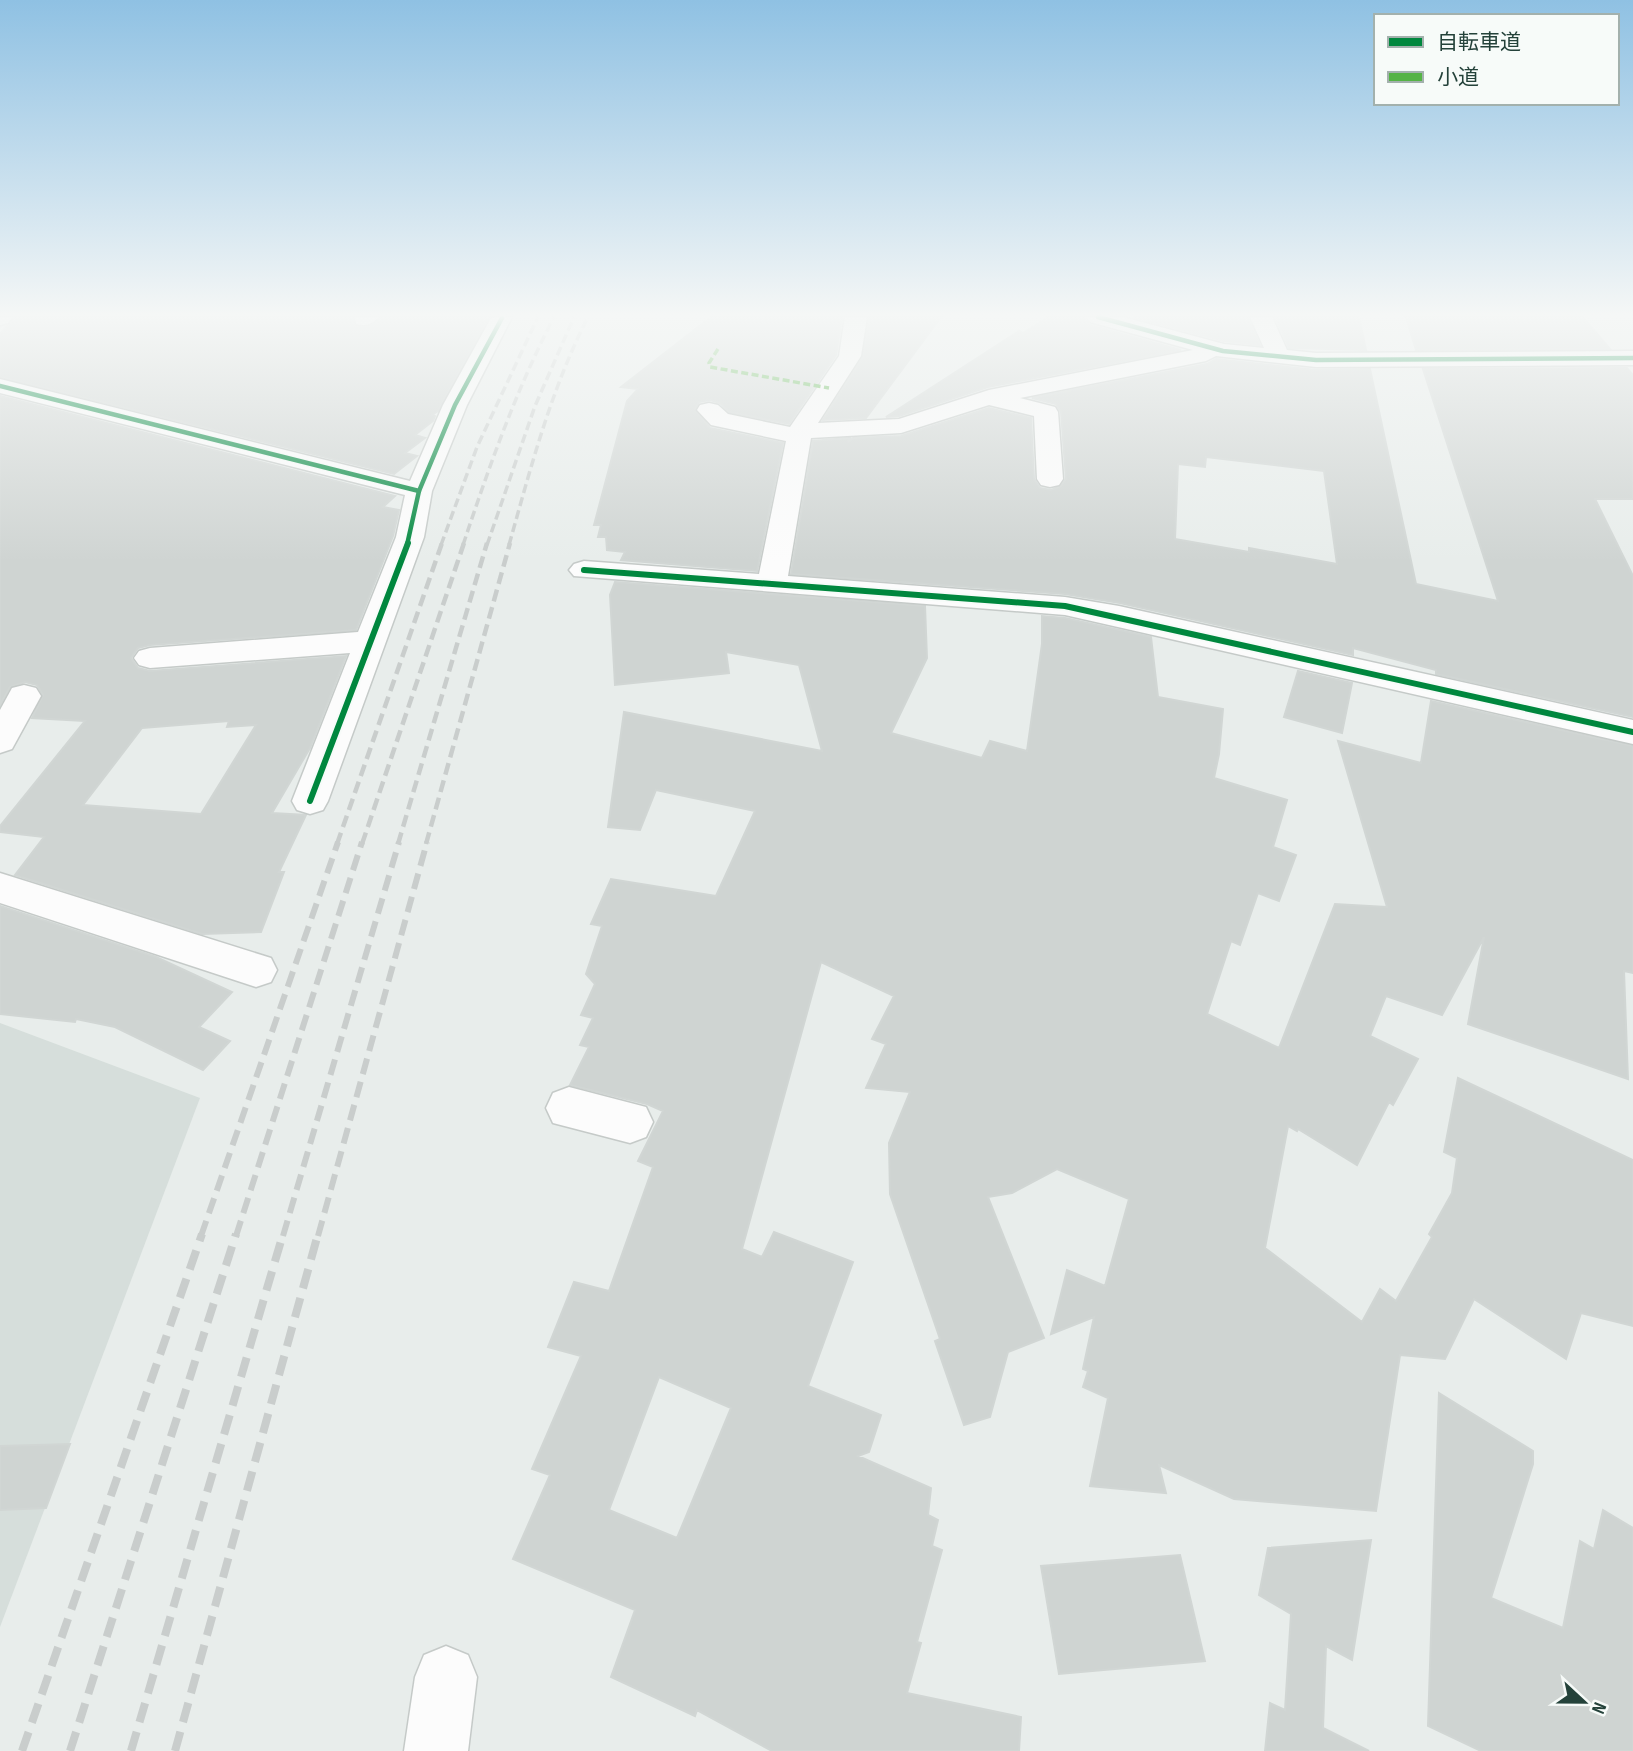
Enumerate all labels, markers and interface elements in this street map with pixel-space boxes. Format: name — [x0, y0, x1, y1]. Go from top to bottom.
legend — [1374, 14, 1619, 105]
text: 自転車道 — [1437, 30, 1521, 55]
text: 小道 — [1437, 65, 1479, 90]
north arrow — [1549, 1667, 1619, 1737]
text: N — [1586, 1699, 1611, 1717]

